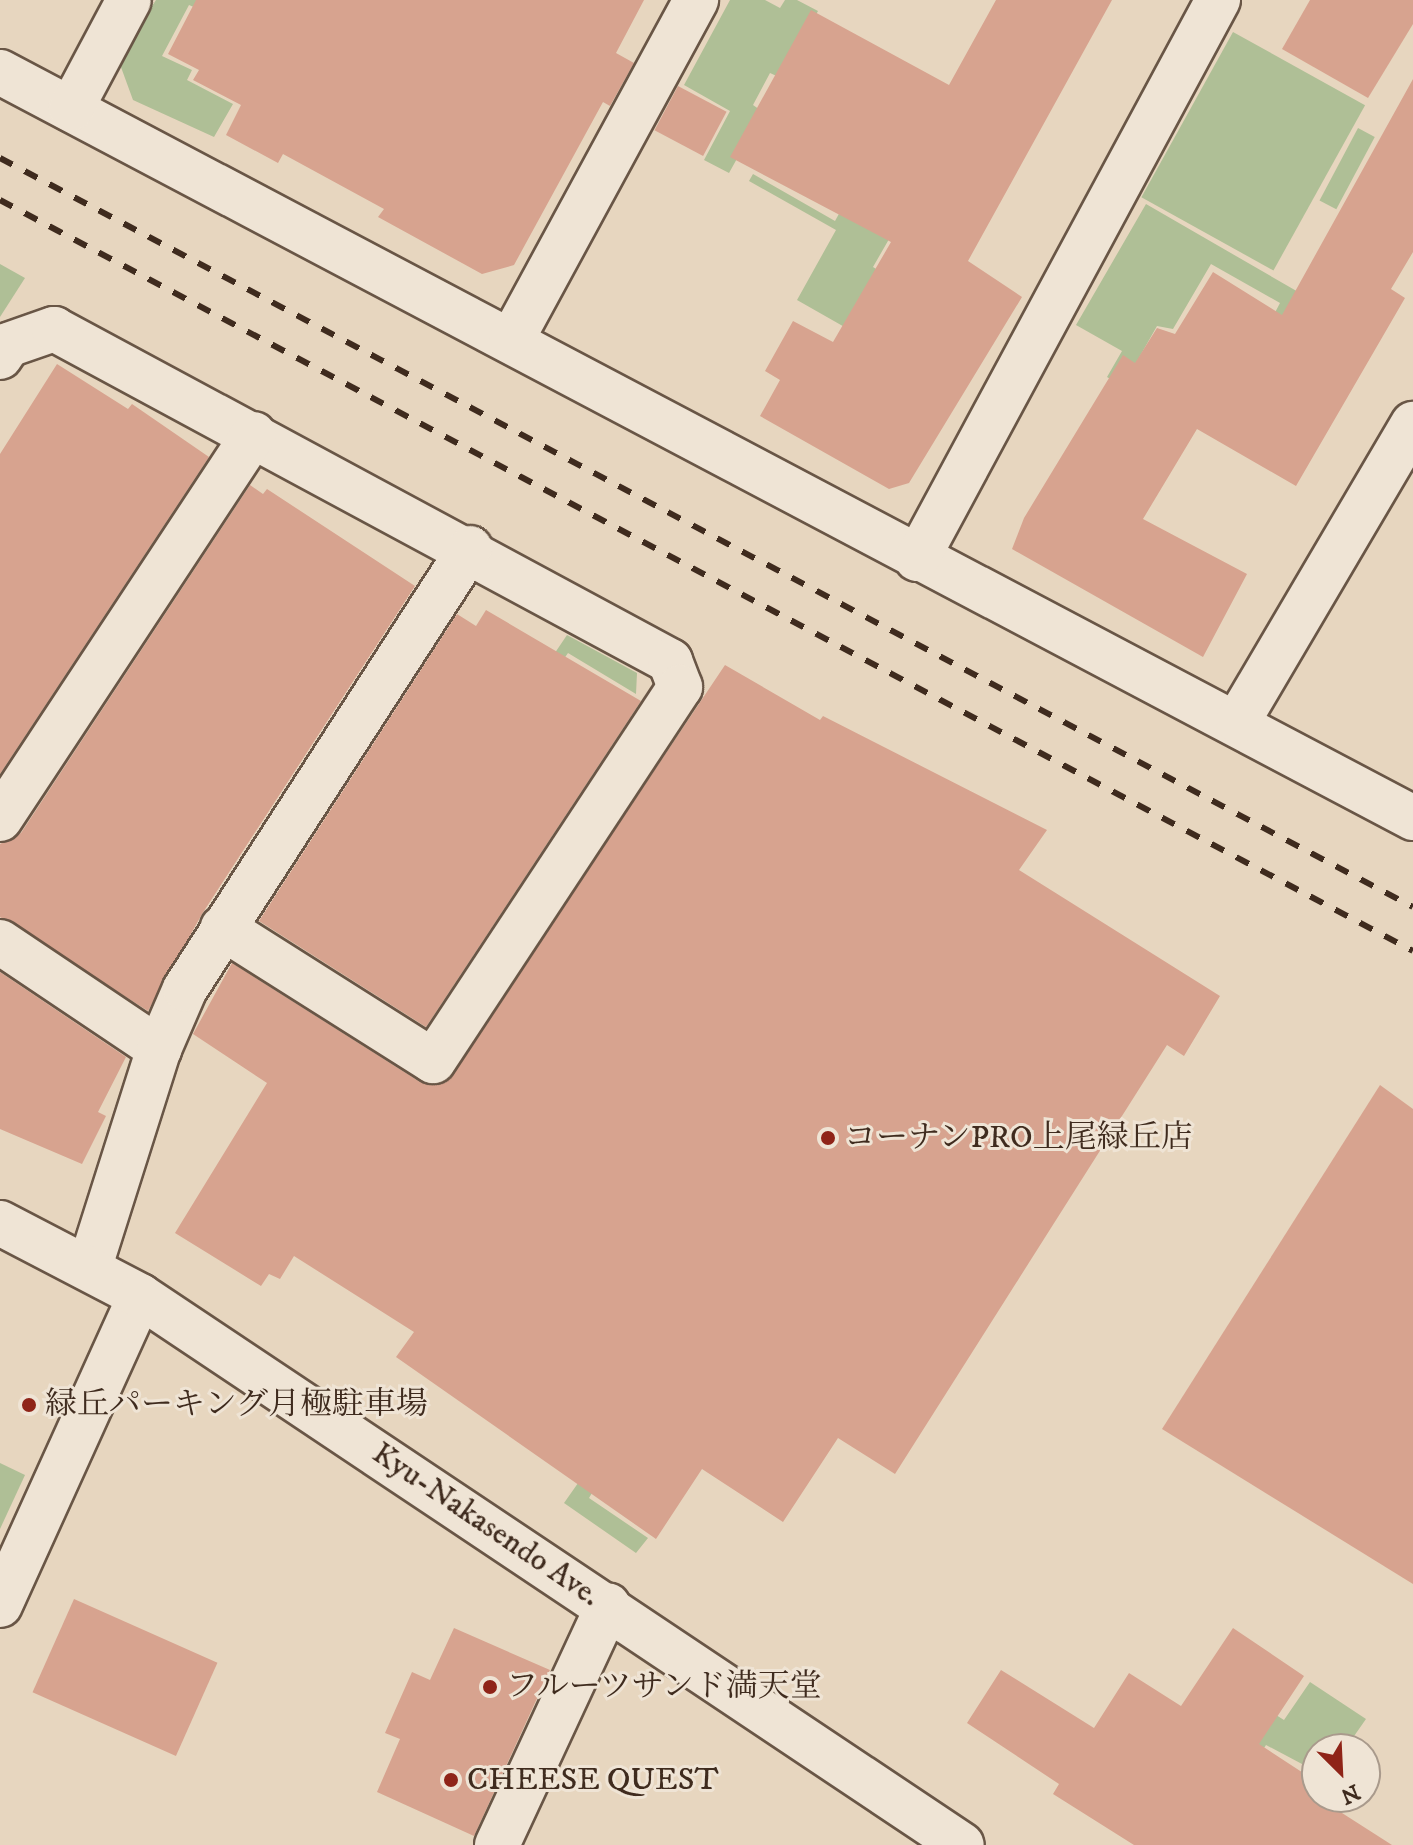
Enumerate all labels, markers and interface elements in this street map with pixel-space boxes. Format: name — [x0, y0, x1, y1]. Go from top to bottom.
place label: コーナンPRO上尾緑丘店 — [844, 1119, 1194, 1157]
marker: コーナンPRO上尾緑丘店 — [819, 1129, 837, 1147]
place label: 緑丘パーキング月極駐車場 — [45, 1386, 429, 1424]
marker: 緑丘パーキング月極駐車場 — [20, 1396, 38, 1414]
street label: Kyu-Nakasendo Ave. — [365, 1434, 607, 1616]
place label: フルーツサンド満天堂 — [506, 1668, 826, 1706]
marker: フルーツサンド満天堂 — [481, 1678, 499, 1696]
north arrow — [1301, 1733, 1381, 1813]
place label: CHEESE QUEST — [467, 1761, 719, 1799]
marker: CHEESE QUEST — [442, 1771, 460, 1789]
text: N — [1336, 1778, 1364, 1810]

